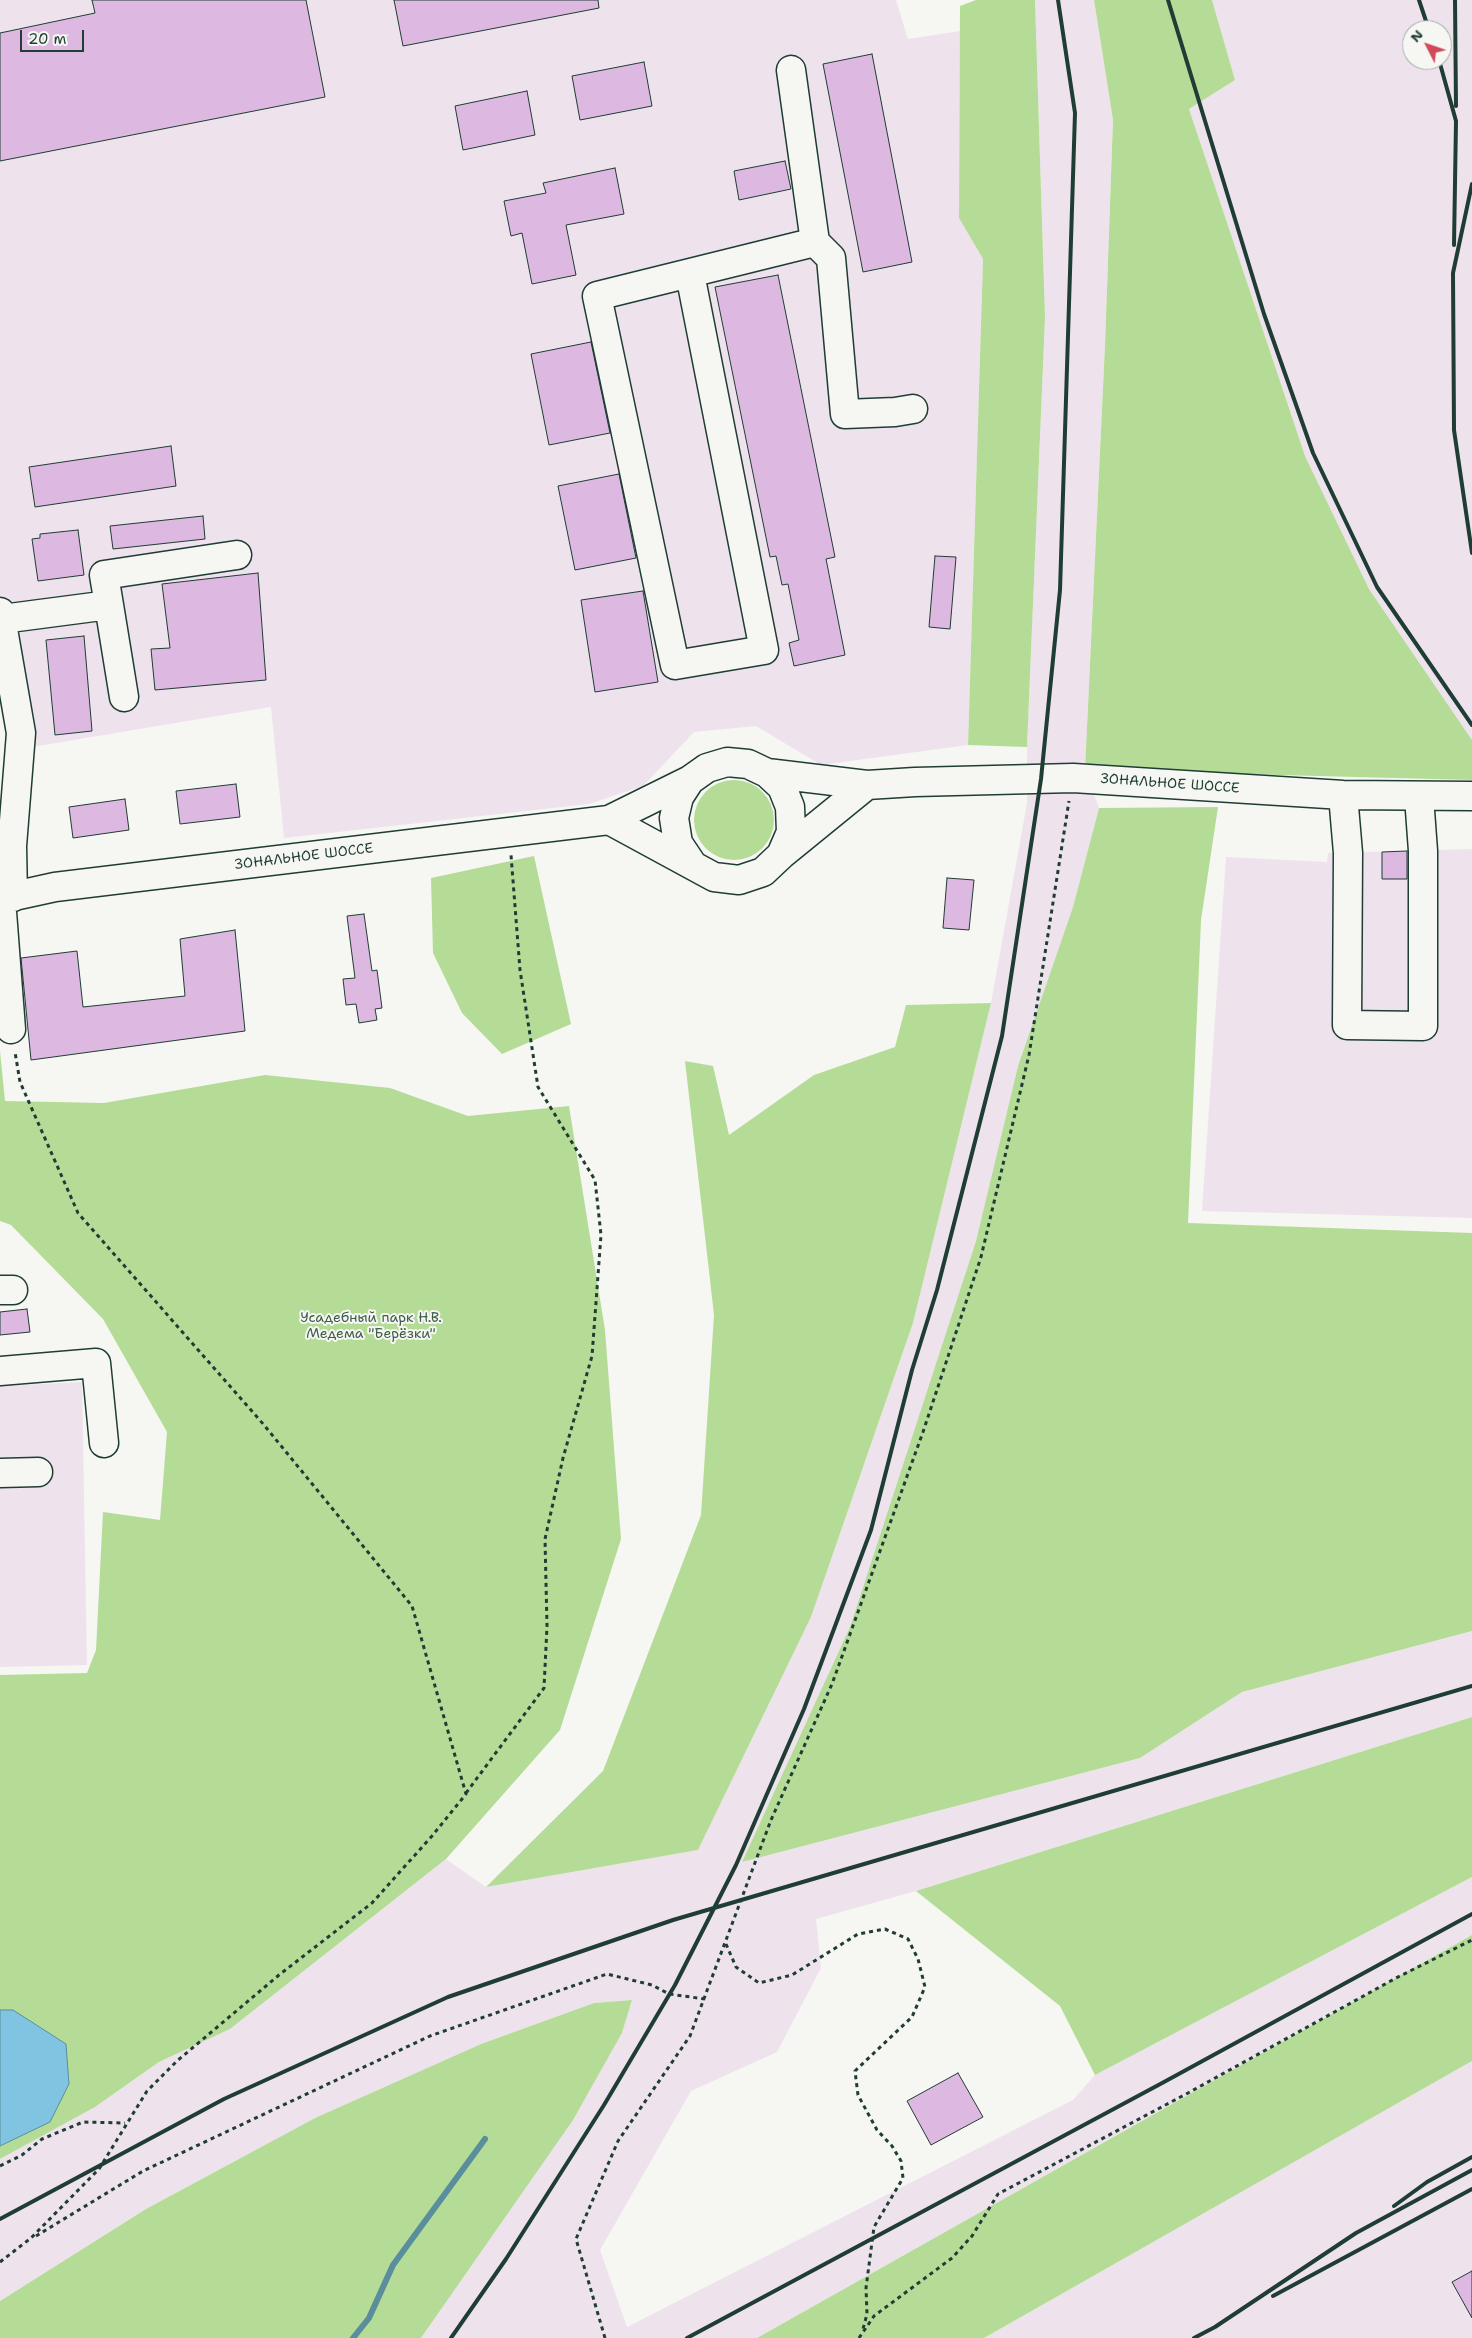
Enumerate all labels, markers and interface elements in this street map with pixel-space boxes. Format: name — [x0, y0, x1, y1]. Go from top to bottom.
scale bar — [22, 20, 86, 52]
north arrow — [1402, 20, 1452, 70]
text: N — [1406, 26, 1427, 46]
text: 20 m — [28, 29, 67, 49]
street label: ЗОНАЛЬНОЕ ШОССЕ — [1100, 771, 1240, 797]
street label: ЗОНАЛЬНОЕ ШОССЕ — [234, 840, 374, 874]
park label: Усадебный парк Н.В. Медема "Берёзки" — [300, 1310, 442, 1342]

